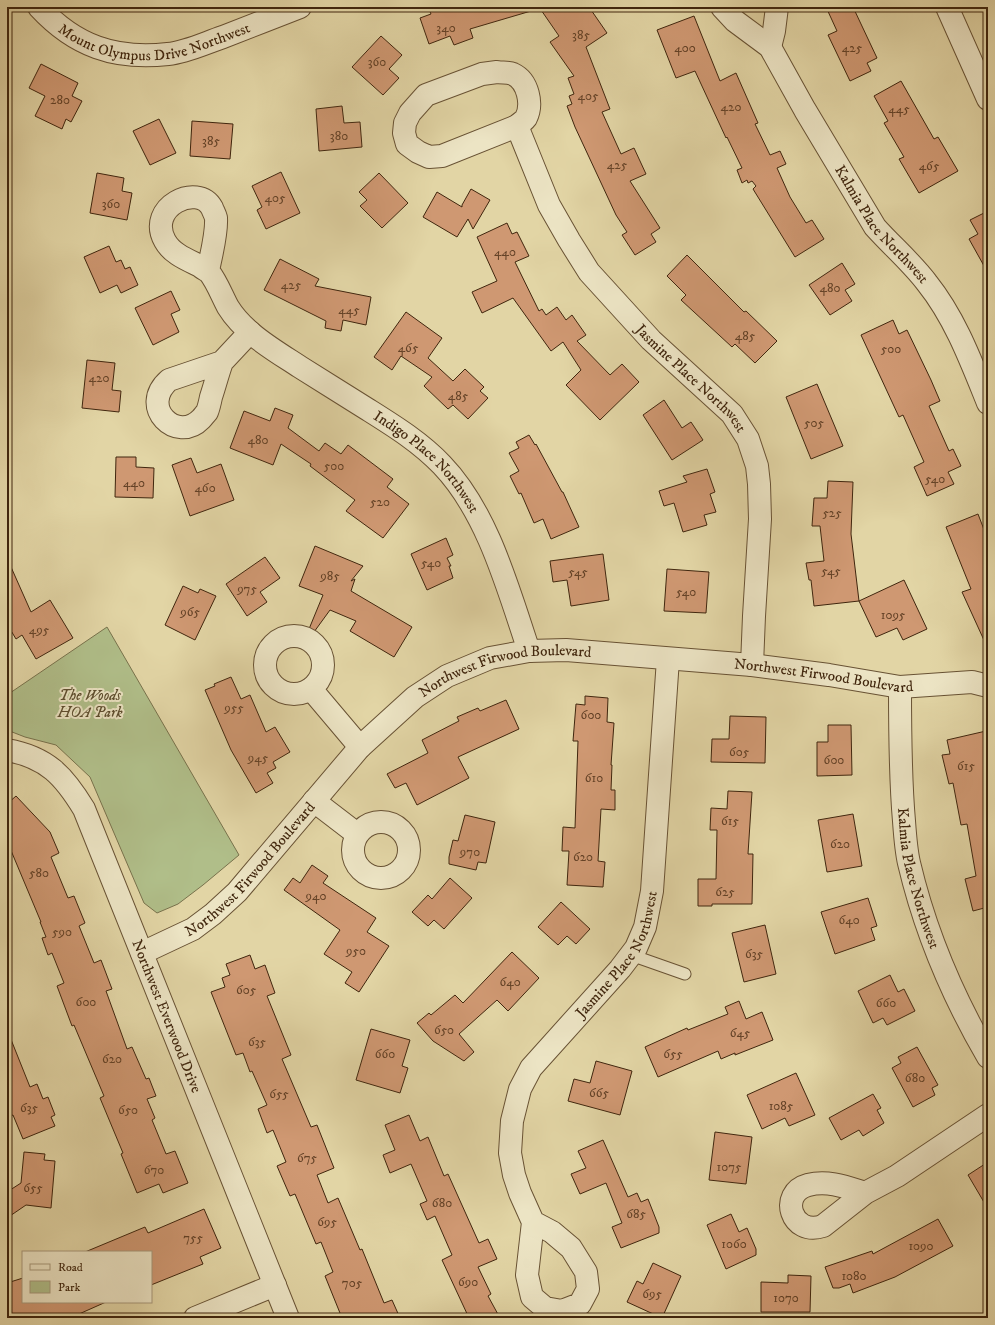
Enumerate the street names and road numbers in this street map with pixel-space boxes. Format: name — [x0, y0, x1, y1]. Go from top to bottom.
street label: Mount Olympus Drive Northwest — [56, 14, 256, 32]
street label: Kalmia Place Northwest — [830, 162, 933, 288]
street label: Jasmine Place Northwest — [630, 319, 750, 436]
street label: Indigo Place Northwest — [370, 407, 483, 517]
street label: Northwest Firwood Boulevard — [415, 641, 593, 702]
street label: Northwest Firwood Boulevard — [733, 655, 914, 697]
street label: Northwest Firwood Boulevard — [182, 798, 320, 941]
street label: Kalmia Place Northwest — [893, 807, 944, 952]
street label: Jasmine Place Northwest — [570, 889, 662, 1023]
street label: Northwest Everwood Drive — [127, 937, 206, 1096]

